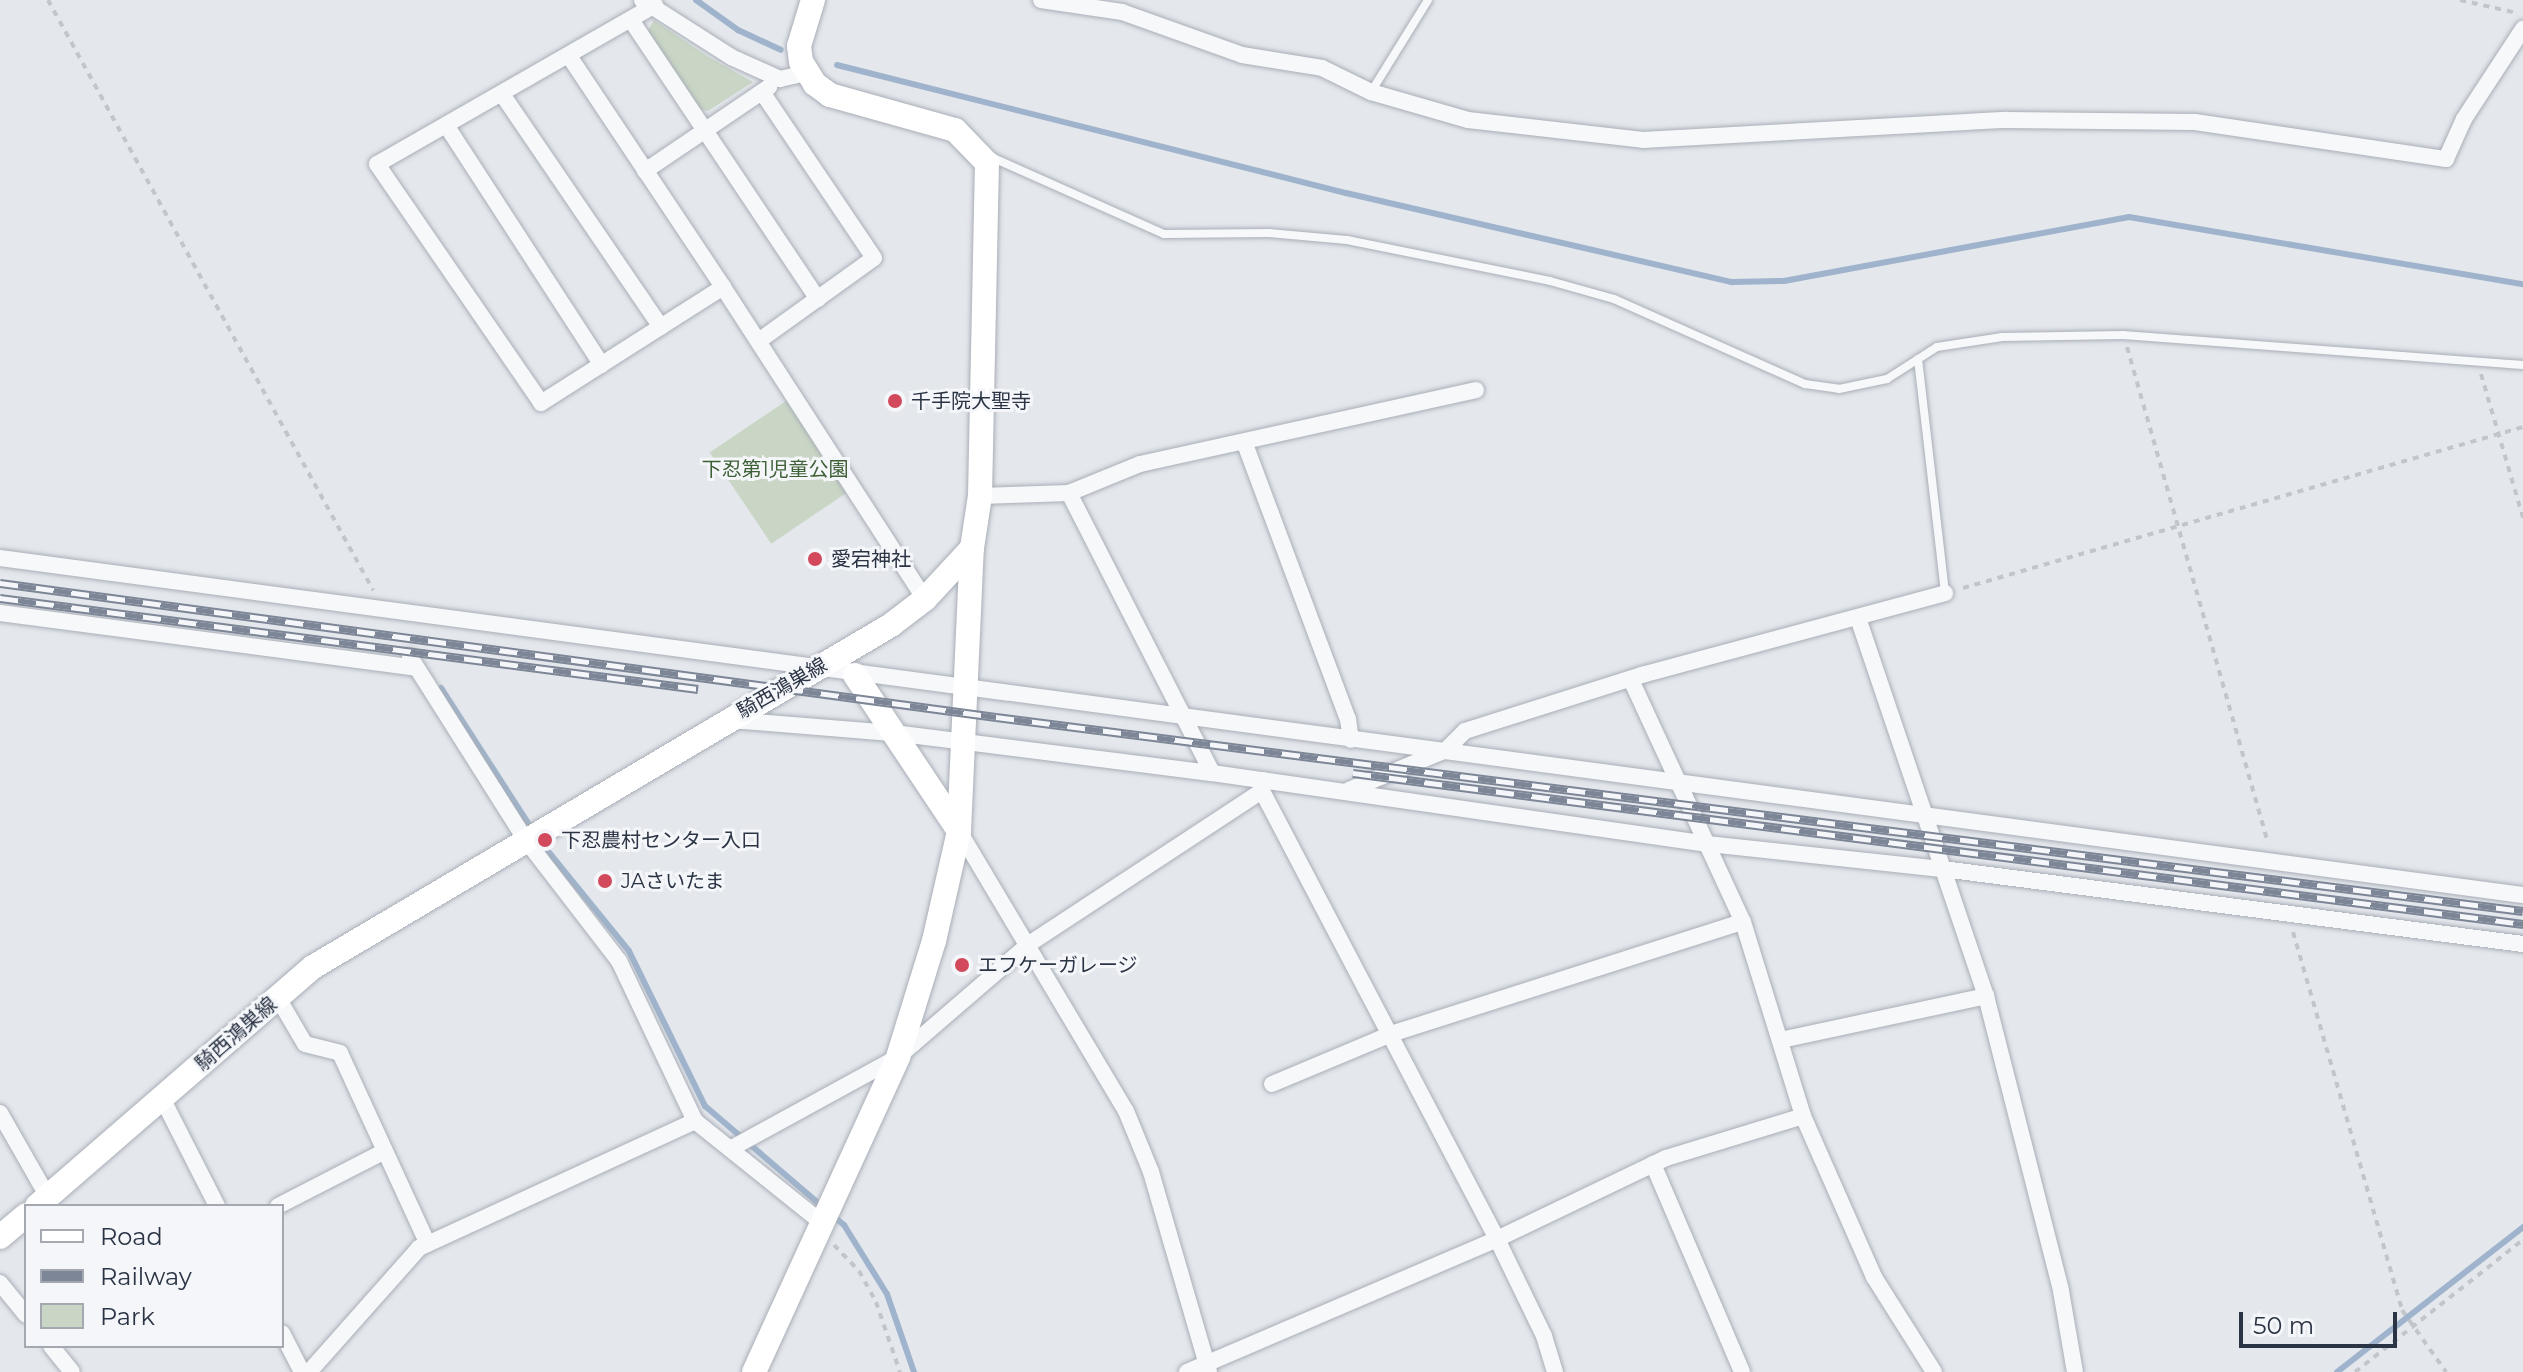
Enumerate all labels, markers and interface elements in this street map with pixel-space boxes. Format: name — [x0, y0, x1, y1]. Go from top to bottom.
place label: 千手院大聖寺 — [911, 389, 1031, 413]
marker: 千手院大聖寺 — [886, 392, 904, 410]
park label: 下忍第1児童公園 — [701, 457, 849, 481]
place label: 愛宕神社 — [831, 547, 911, 571]
marker: 愛宕神社 — [806, 550, 824, 568]
street label: 騎西鴻巣線 — [733, 653, 831, 723]
place label: 下忍農村センター入口 — [561, 828, 761, 852]
marker: 下忍農村センター入口 — [536, 831, 554, 849]
place label: JAさいたま — [621, 869, 725, 893]
marker: JAさいたま — [596, 872, 614, 890]
place label: エフケーガレージ — [978, 953, 1138, 977]
marker: エフケーガレージ — [953, 956, 971, 974]
street label: 騎西鴻巣線 — [190, 992, 282, 1076]
legend — [24, 1204, 284, 1348]
text: Road — [100, 1222, 163, 1251]
text: Railway — [100, 1262, 192, 1291]
scale bar — [2243, 1296, 2401, 1346]
text: Park — [100, 1302, 155, 1331]
text: 50 m — [2253, 1311, 2314, 1340]

